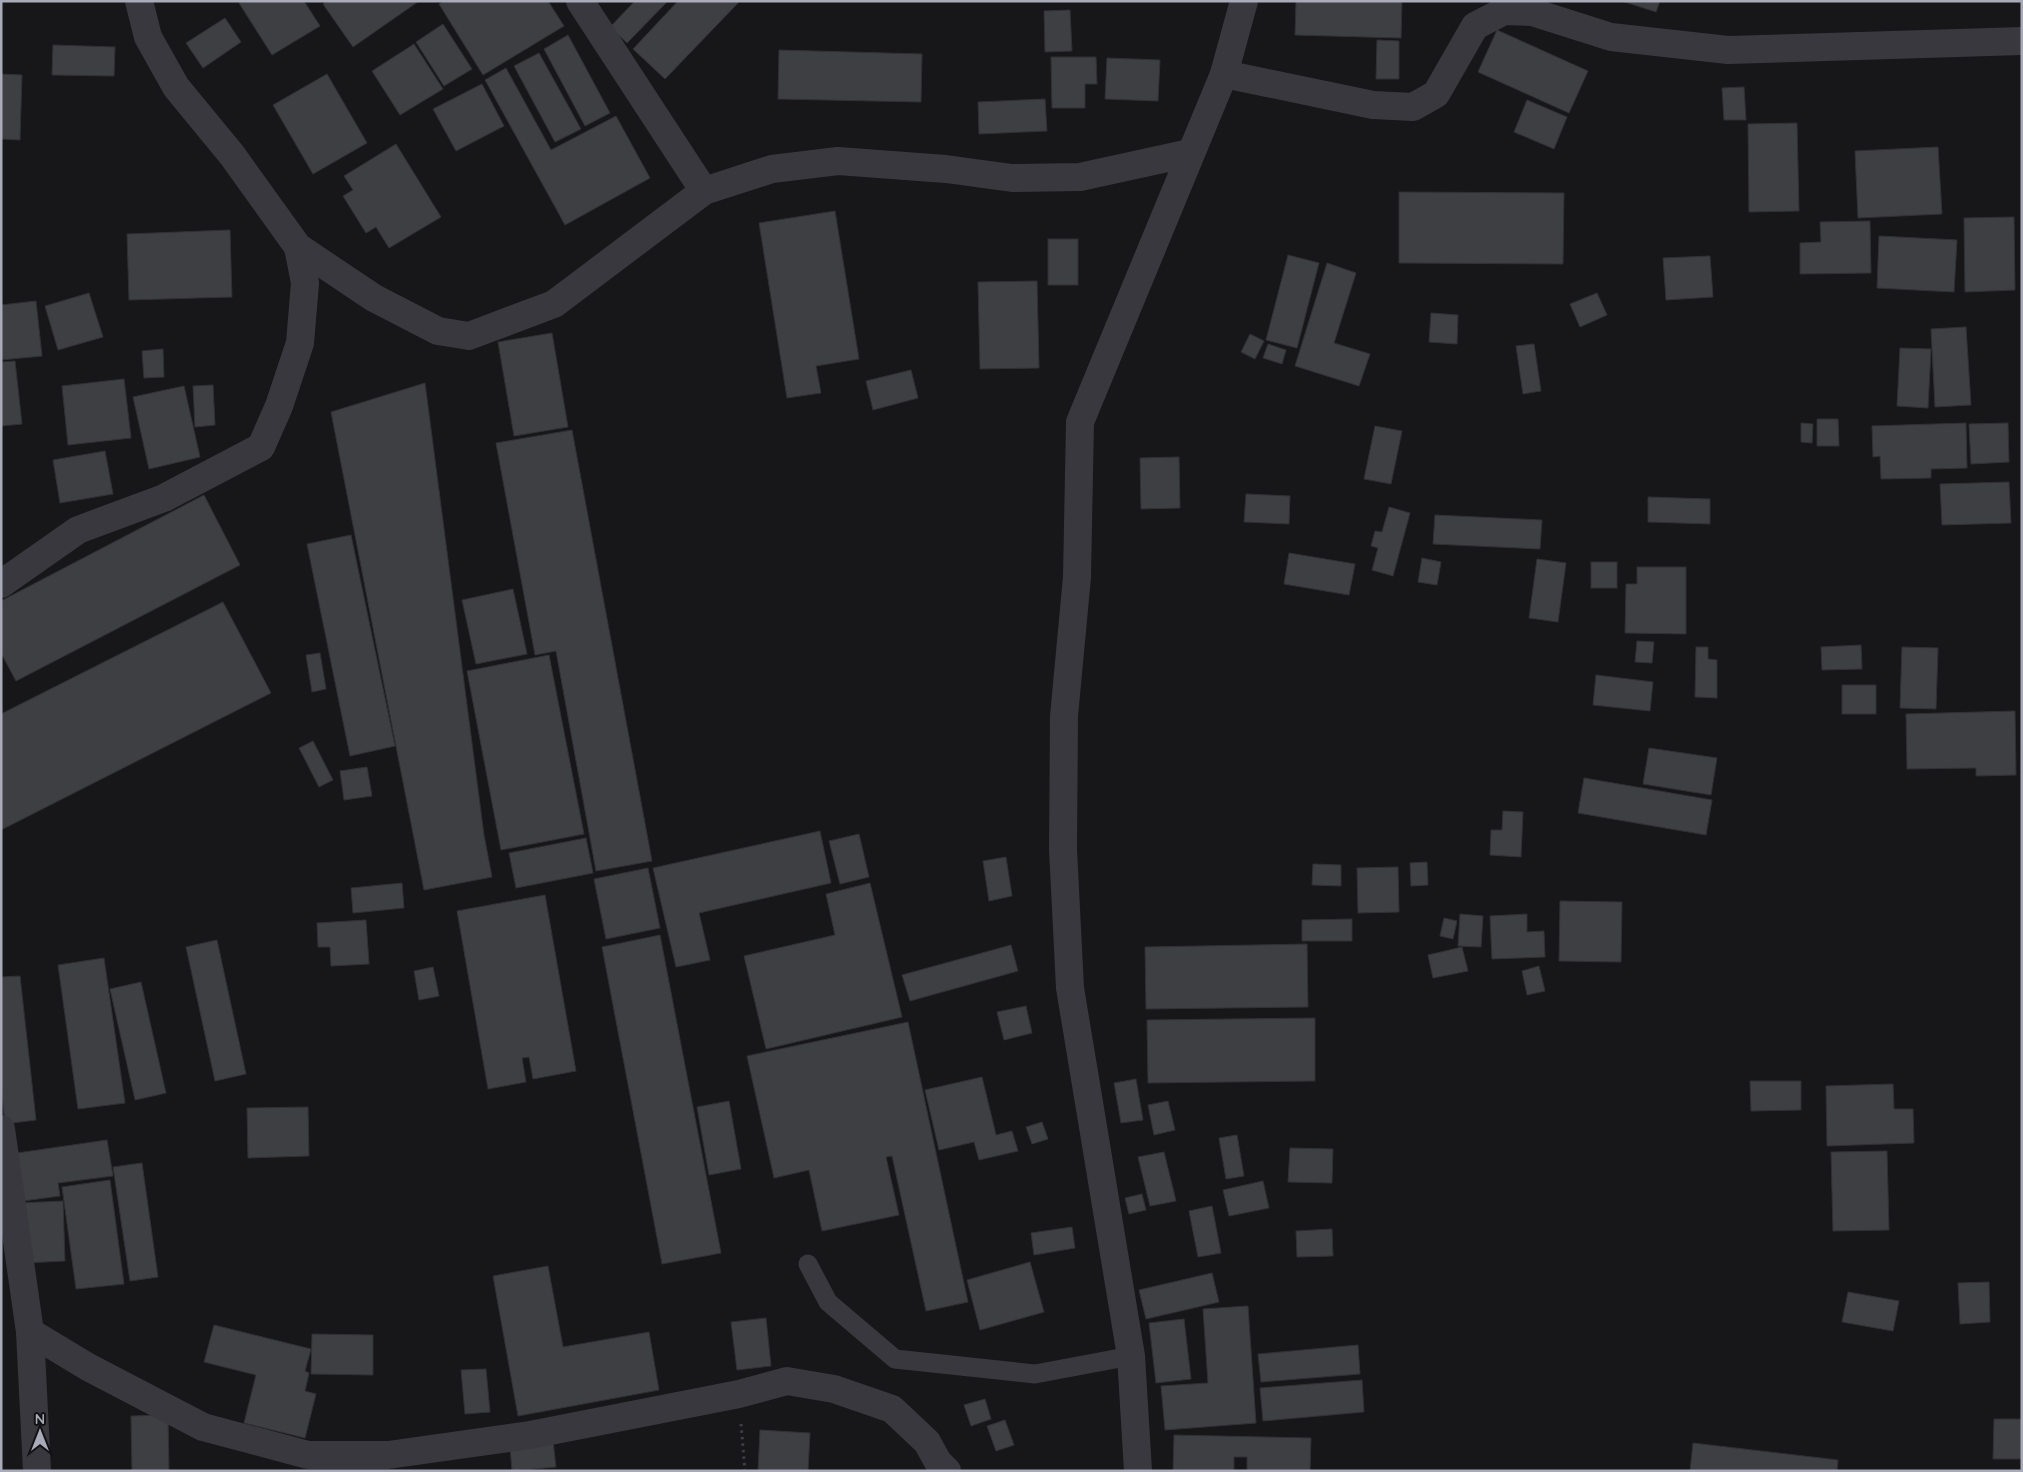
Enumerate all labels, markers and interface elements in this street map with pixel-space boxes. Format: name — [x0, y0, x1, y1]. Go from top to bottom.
north arrow — [15, 1407, 65, 1457]
text: N — [35, 1410, 45, 1428]

